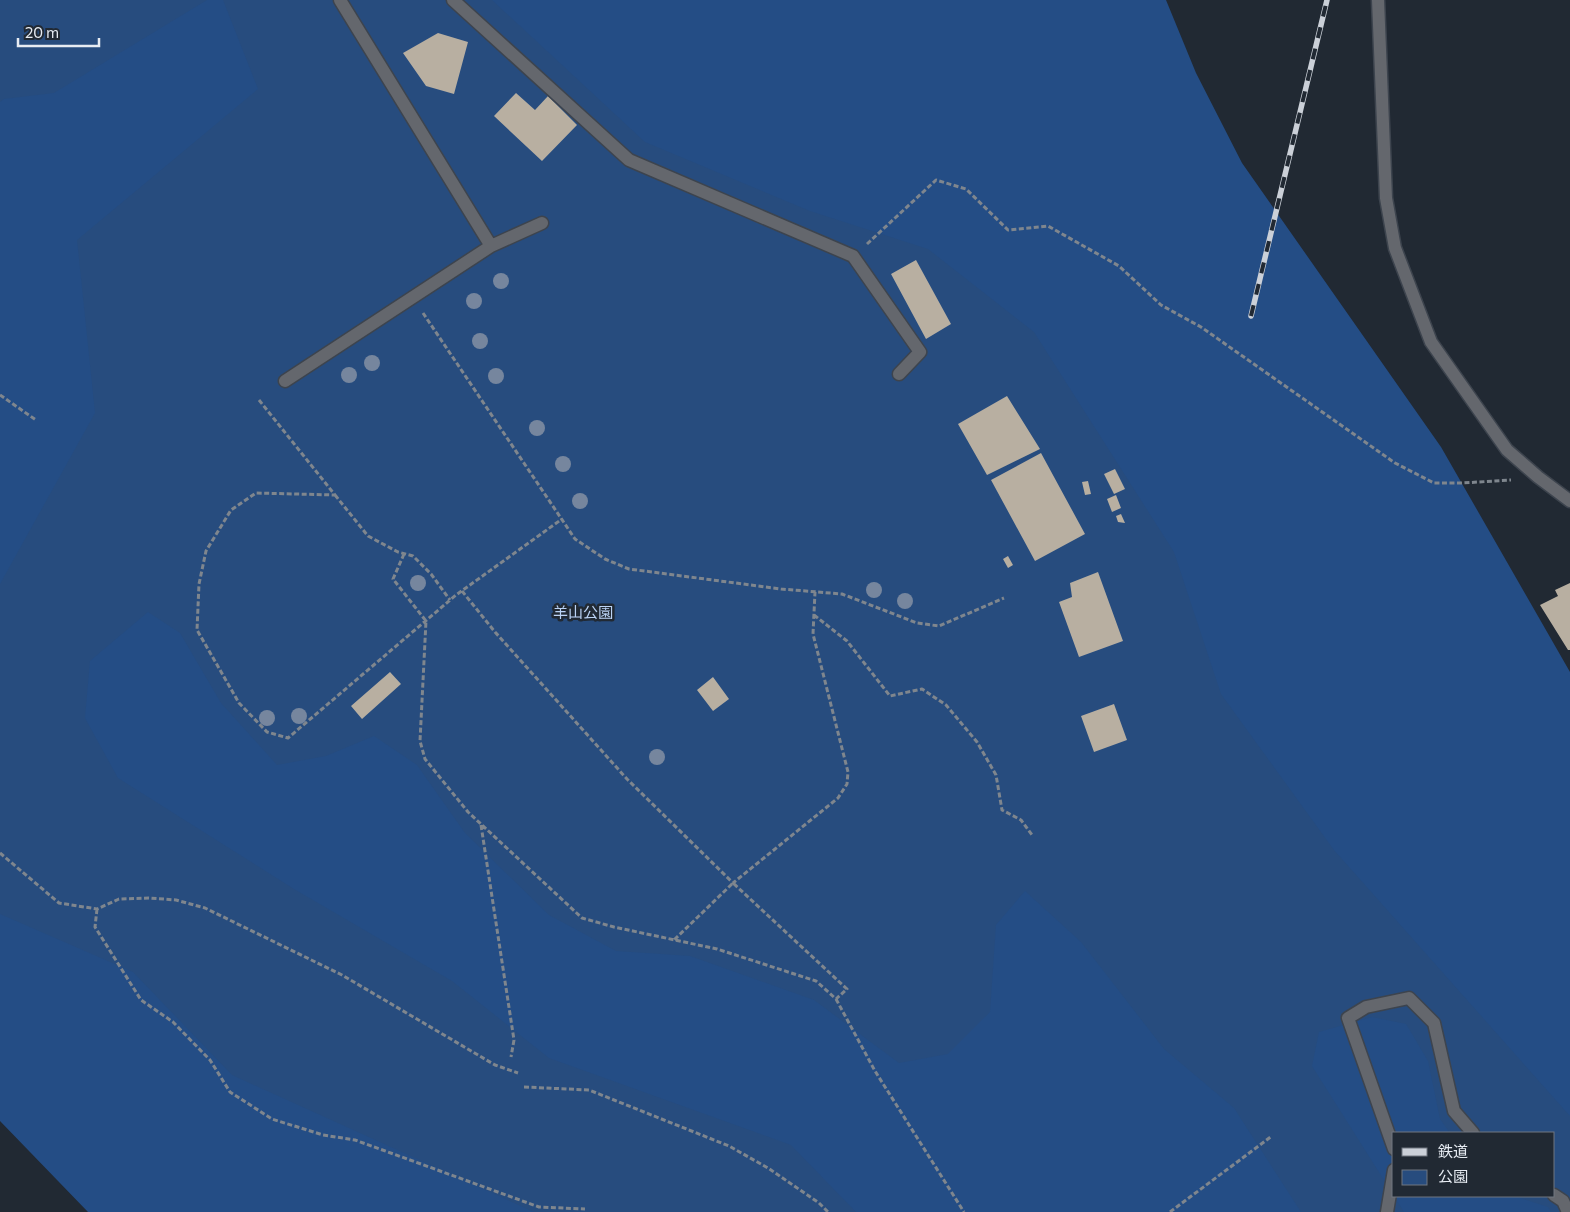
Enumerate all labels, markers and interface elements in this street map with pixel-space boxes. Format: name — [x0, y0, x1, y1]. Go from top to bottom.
scale bar — [18, 15, 99, 47]
text: 20 m — [25, 23, 59, 41]
park label: 羊山公園 — [553, 603, 613, 621]
legend — [1392, 1132, 1555, 1197]
text: 鉄道 — [1438, 1142, 1468, 1160]
text: 公園 — [1438, 1167, 1468, 1185]

